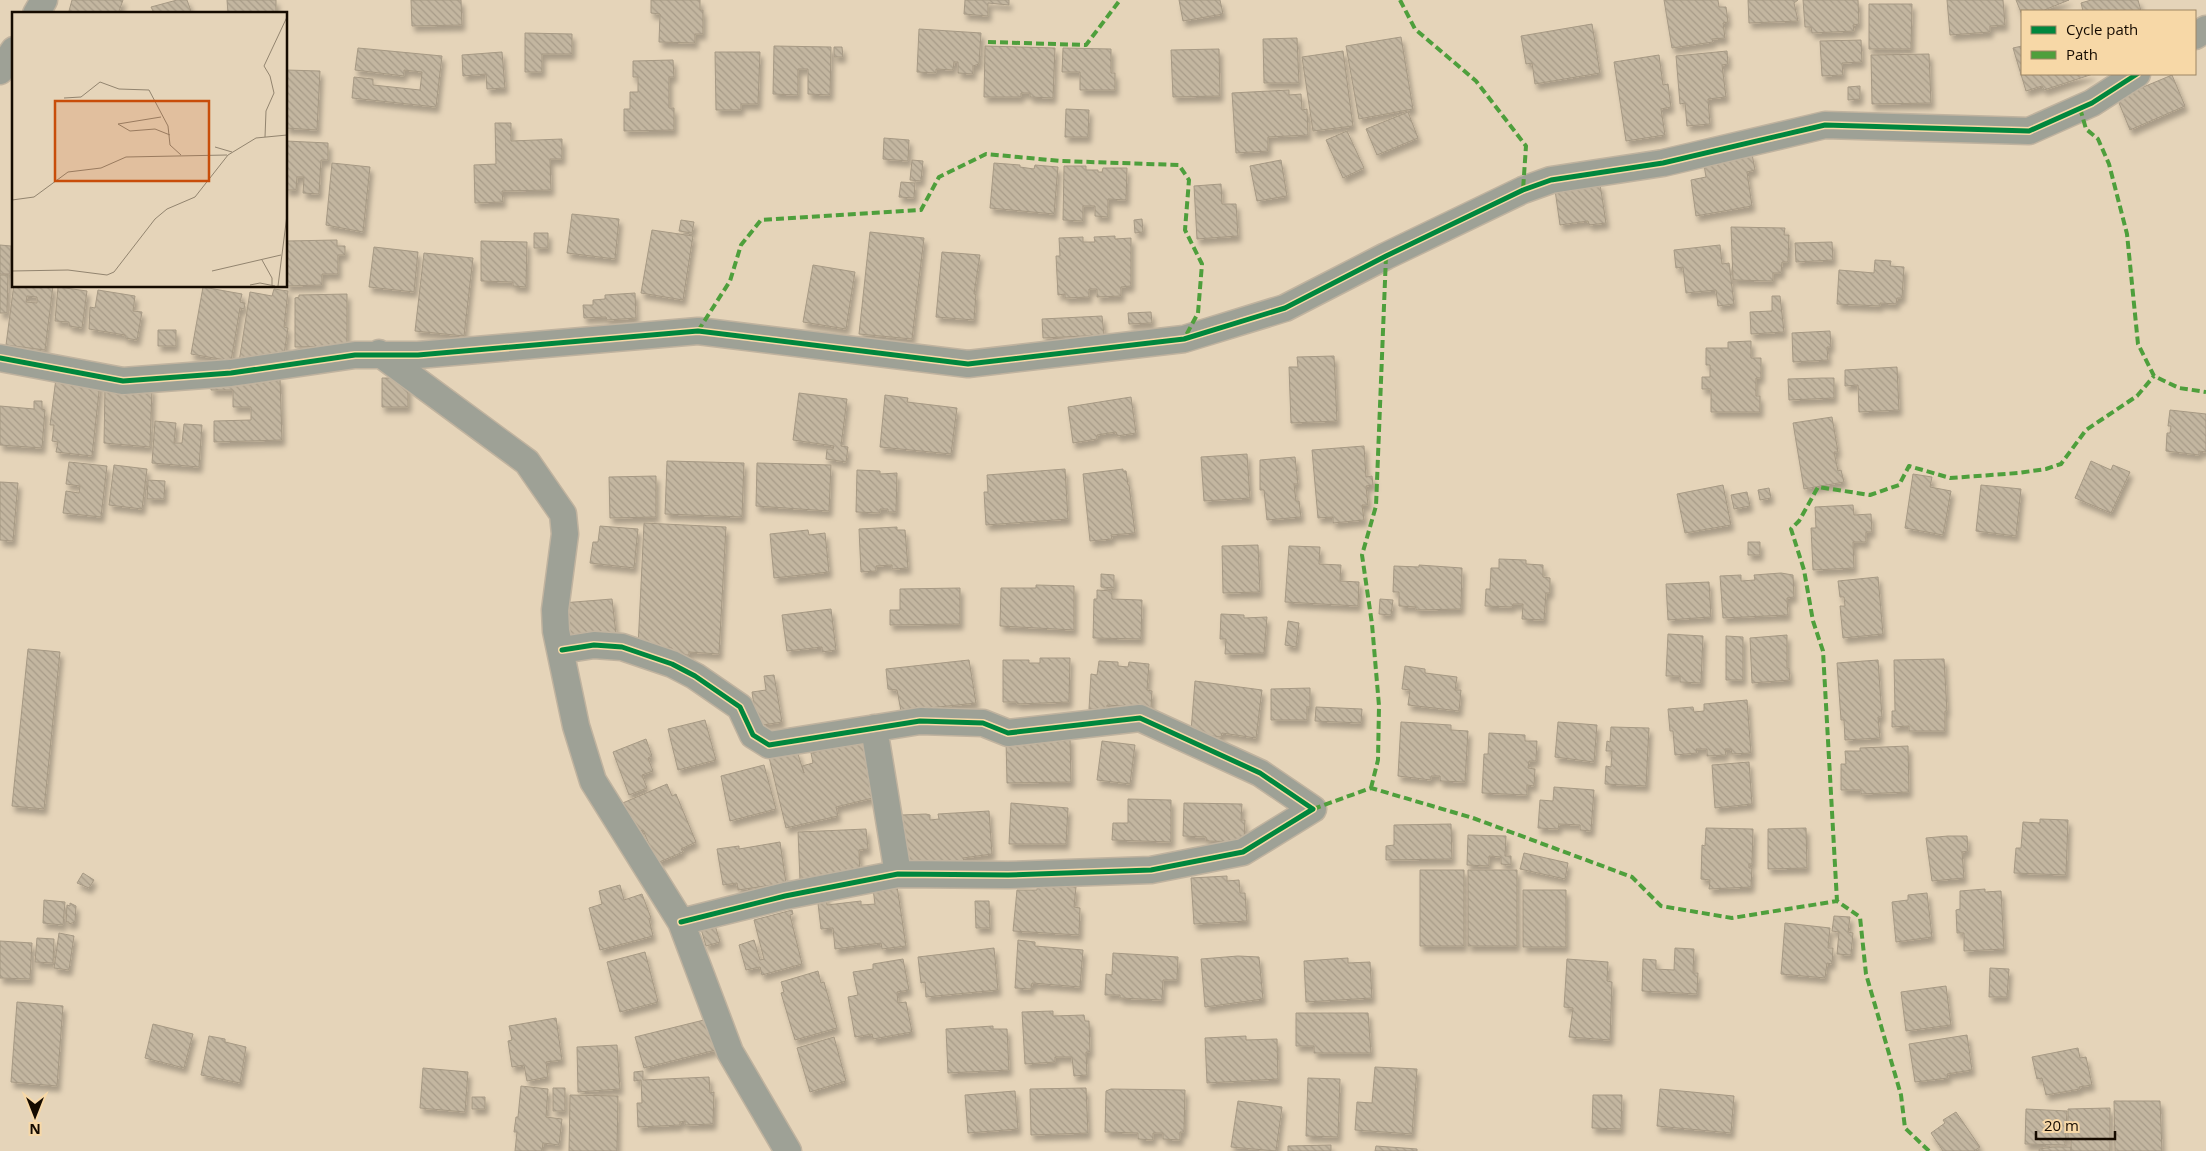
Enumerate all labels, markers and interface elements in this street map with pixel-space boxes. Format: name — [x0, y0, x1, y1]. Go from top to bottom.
legend — [2021, 10, 2196, 75]
inset map — [12, 12, 288, 288]
text: Cycle path — [2066, 19, 2138, 39]
text: Path — [2066, 44, 2098, 64]
north arrow — [10, 1091, 60, 1141]
scale bar — [2036, 1108, 2115, 1140]
text: 20 m — [2044, 1115, 2079, 1135]
text: N — [29, 1120, 41, 1139]

